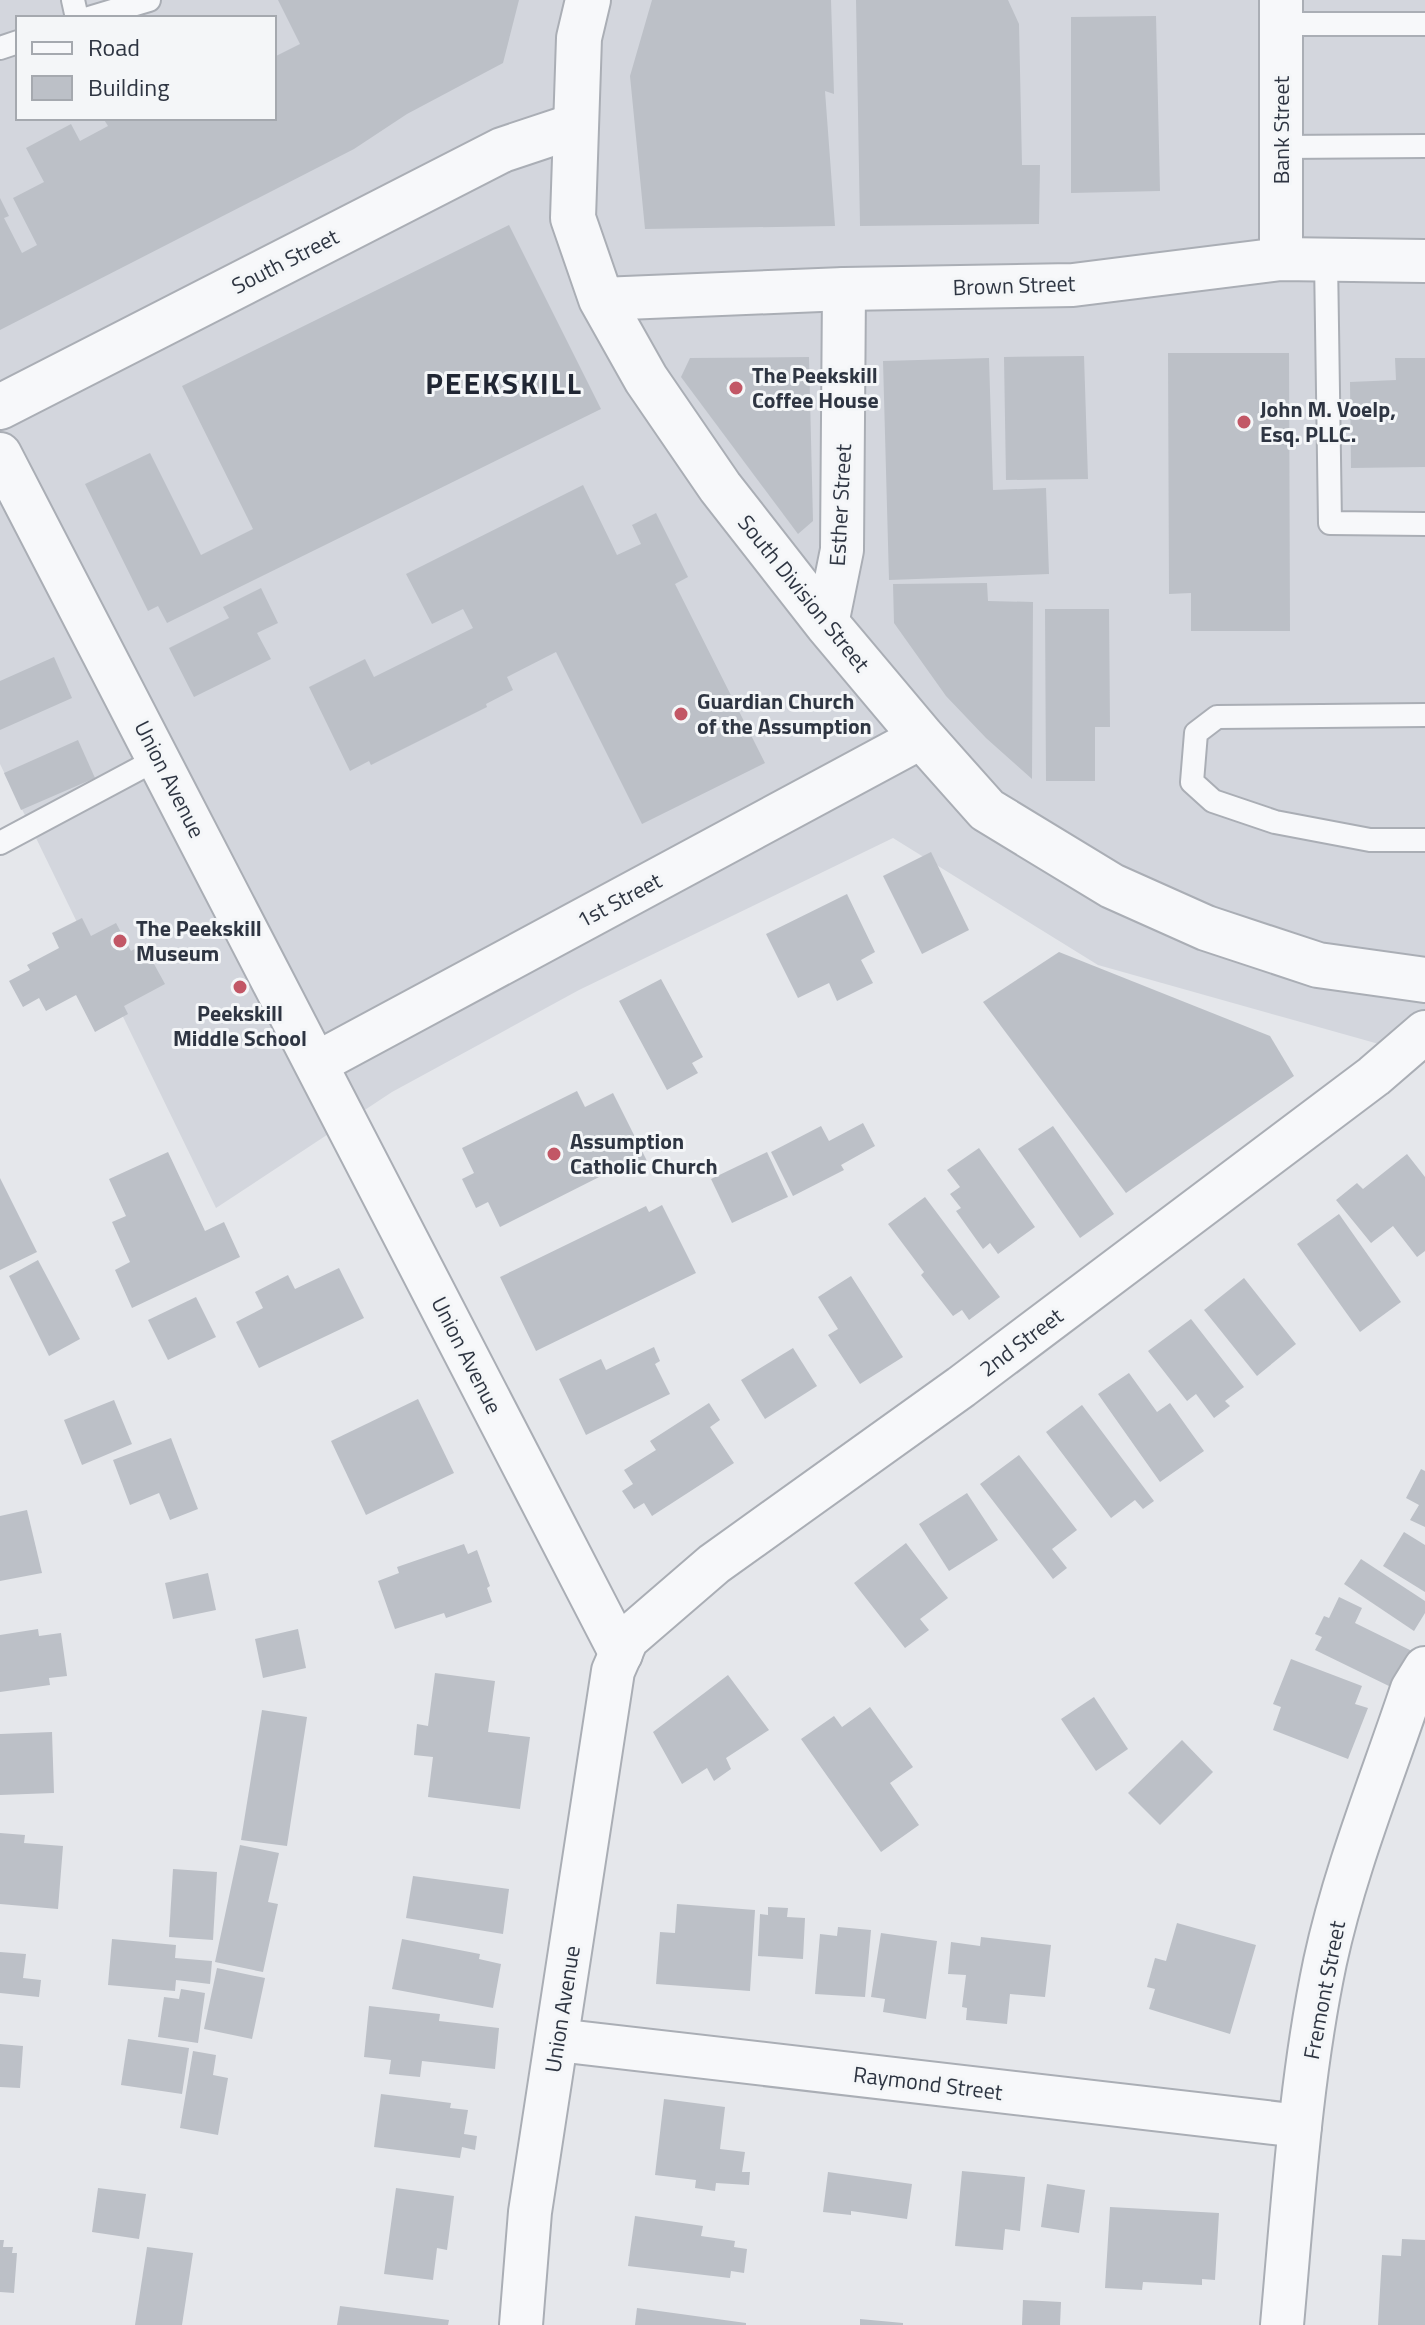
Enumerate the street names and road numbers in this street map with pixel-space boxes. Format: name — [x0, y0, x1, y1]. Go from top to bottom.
street label: Bank Street — [1264, 75, 1298, 184]
street label: South Street — [225, 219, 345, 303]
street label: Brown Street — [952, 266, 1076, 304]
street label: Esther Street — [820, 443, 860, 567]
street label: South Division Street — [730, 507, 878, 679]
street label: Union Avenue — [126, 714, 214, 844]
street label: 1st Street — [570, 863, 668, 937]
street label: Union Avenue — [423, 1290, 511, 1420]
street label: 2nd Street — [972, 1299, 1070, 1385]
street label: Fremont Street — [1294, 1917, 1354, 2062]
street label: Union Avenue — [535, 1943, 589, 2075]
street label: Raymond Street — [851, 2057, 1005, 2109]

